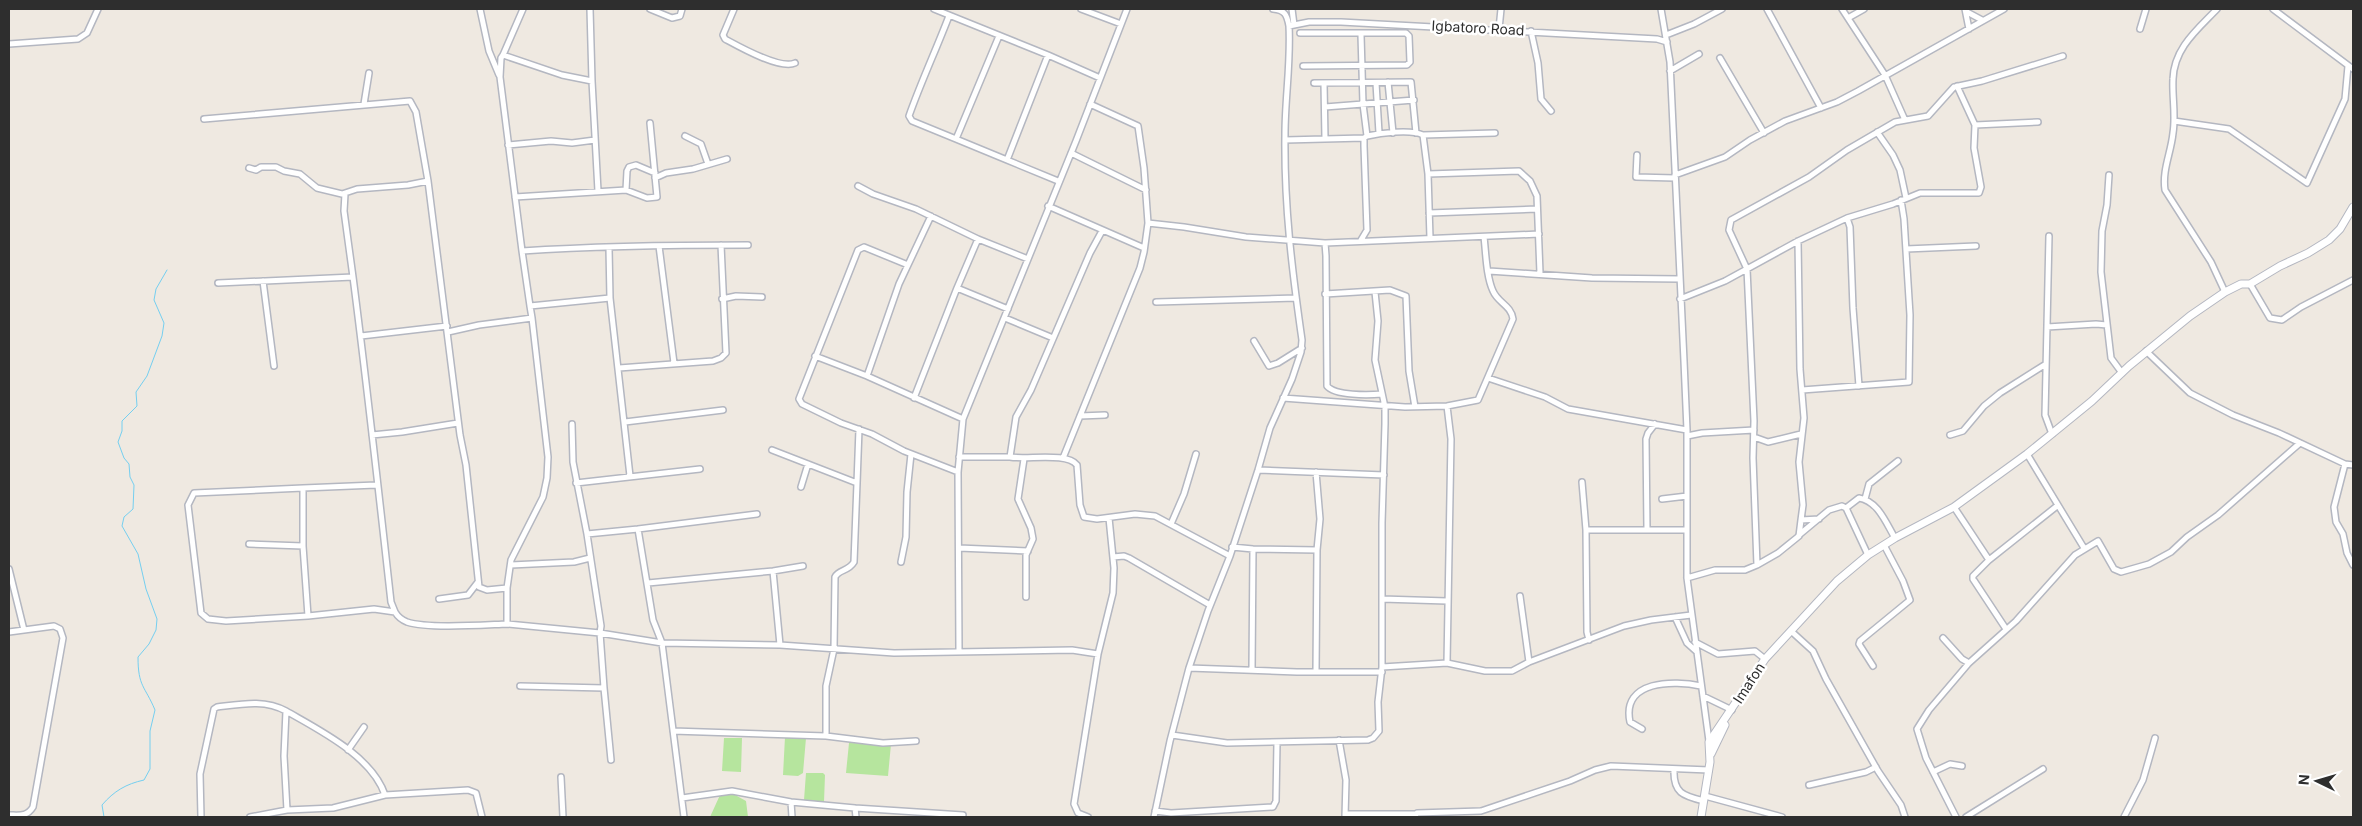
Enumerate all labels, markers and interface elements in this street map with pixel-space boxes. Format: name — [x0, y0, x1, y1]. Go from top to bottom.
street label: Igbatoro Road — [1431, 17, 1525, 38]
street label: Imafon — [1729, 659, 1768, 706]
north arrow — [2292, 756, 2342, 806]
text: N — [2295, 774, 2312, 786]

